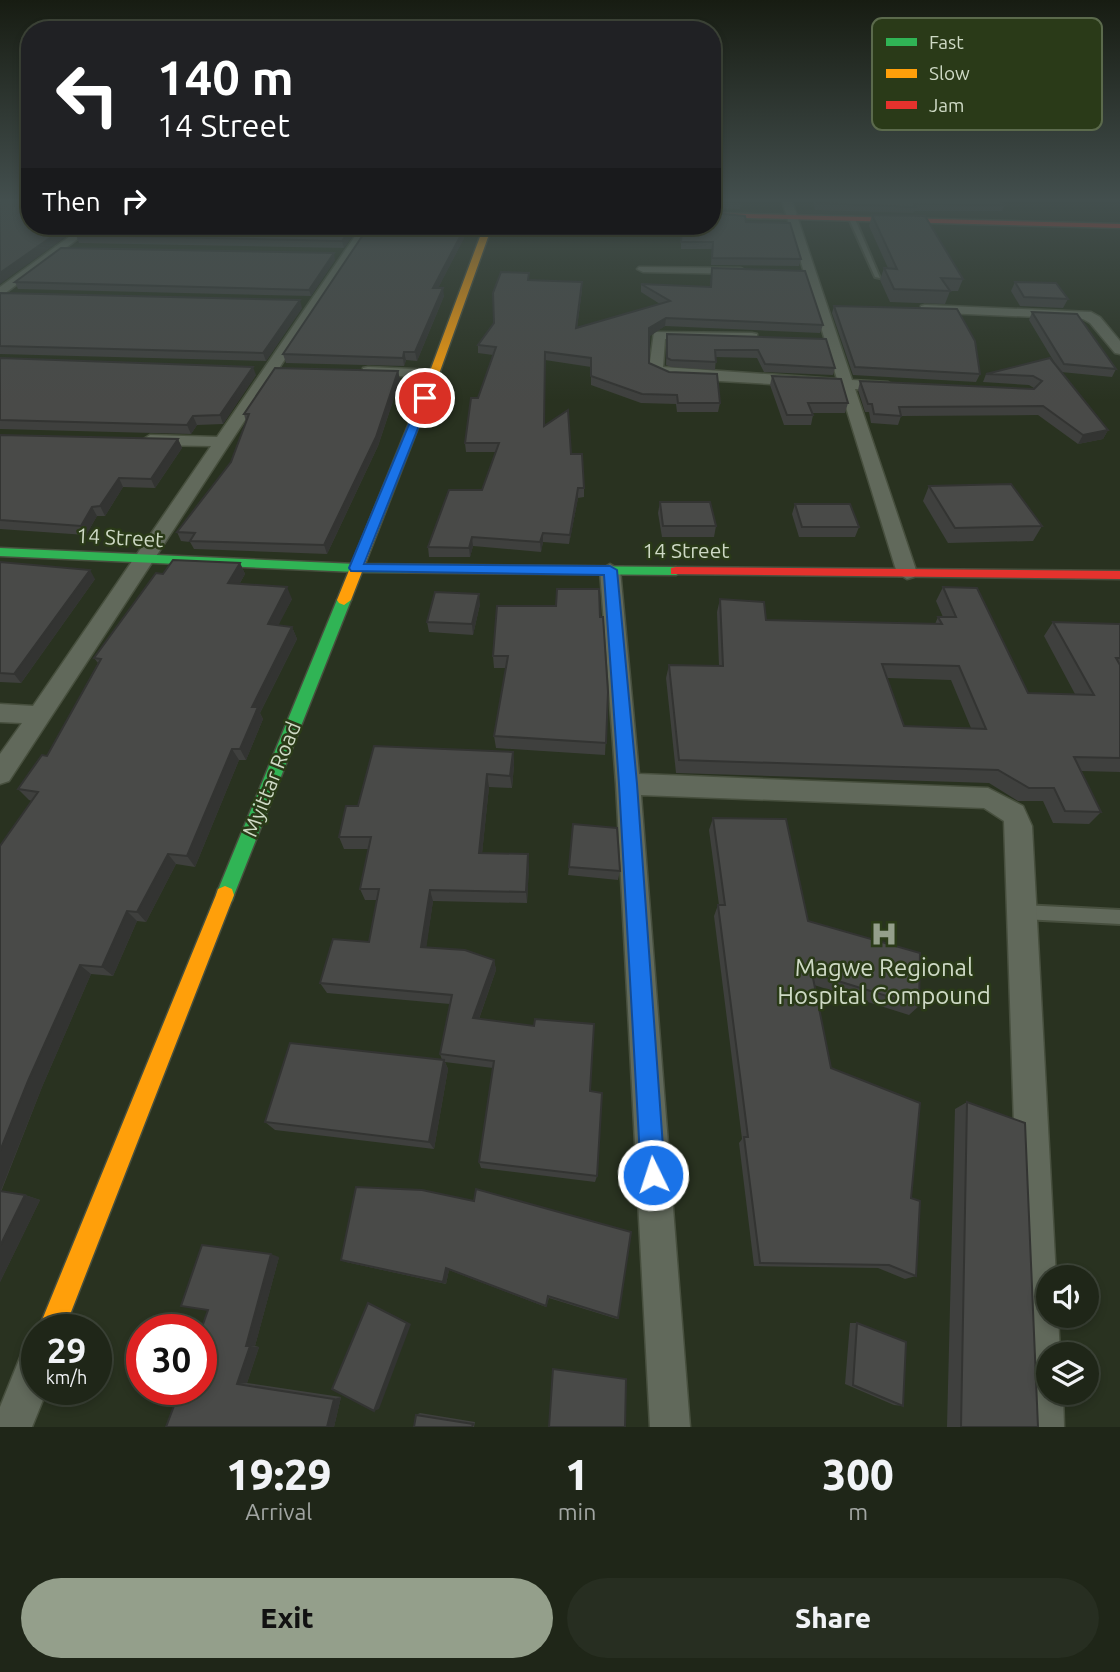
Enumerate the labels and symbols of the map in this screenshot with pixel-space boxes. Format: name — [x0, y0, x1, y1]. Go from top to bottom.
legend — [872, 18, 1102, 130]
text: Fast — [929, 31, 964, 53]
text: Slow — [929, 62, 970, 84]
text: Jam — [929, 94, 965, 116]
pin — [395, 368, 455, 428]
street label: 14 Street — [76, 523, 164, 551]
street label: 14 Street — [642, 538, 730, 562]
street label: Myittar Road — [237, 718, 305, 840]
hospital icon: Magwe Regional Hospital Compound — [869, 919, 899, 949]
place label: Magwe Regional Hospital Compound — [777, 954, 991, 1009]
position arrow — [616, 1138, 690, 1212]
speed limit sign: 30 — [126, 1314, 217, 1405]

